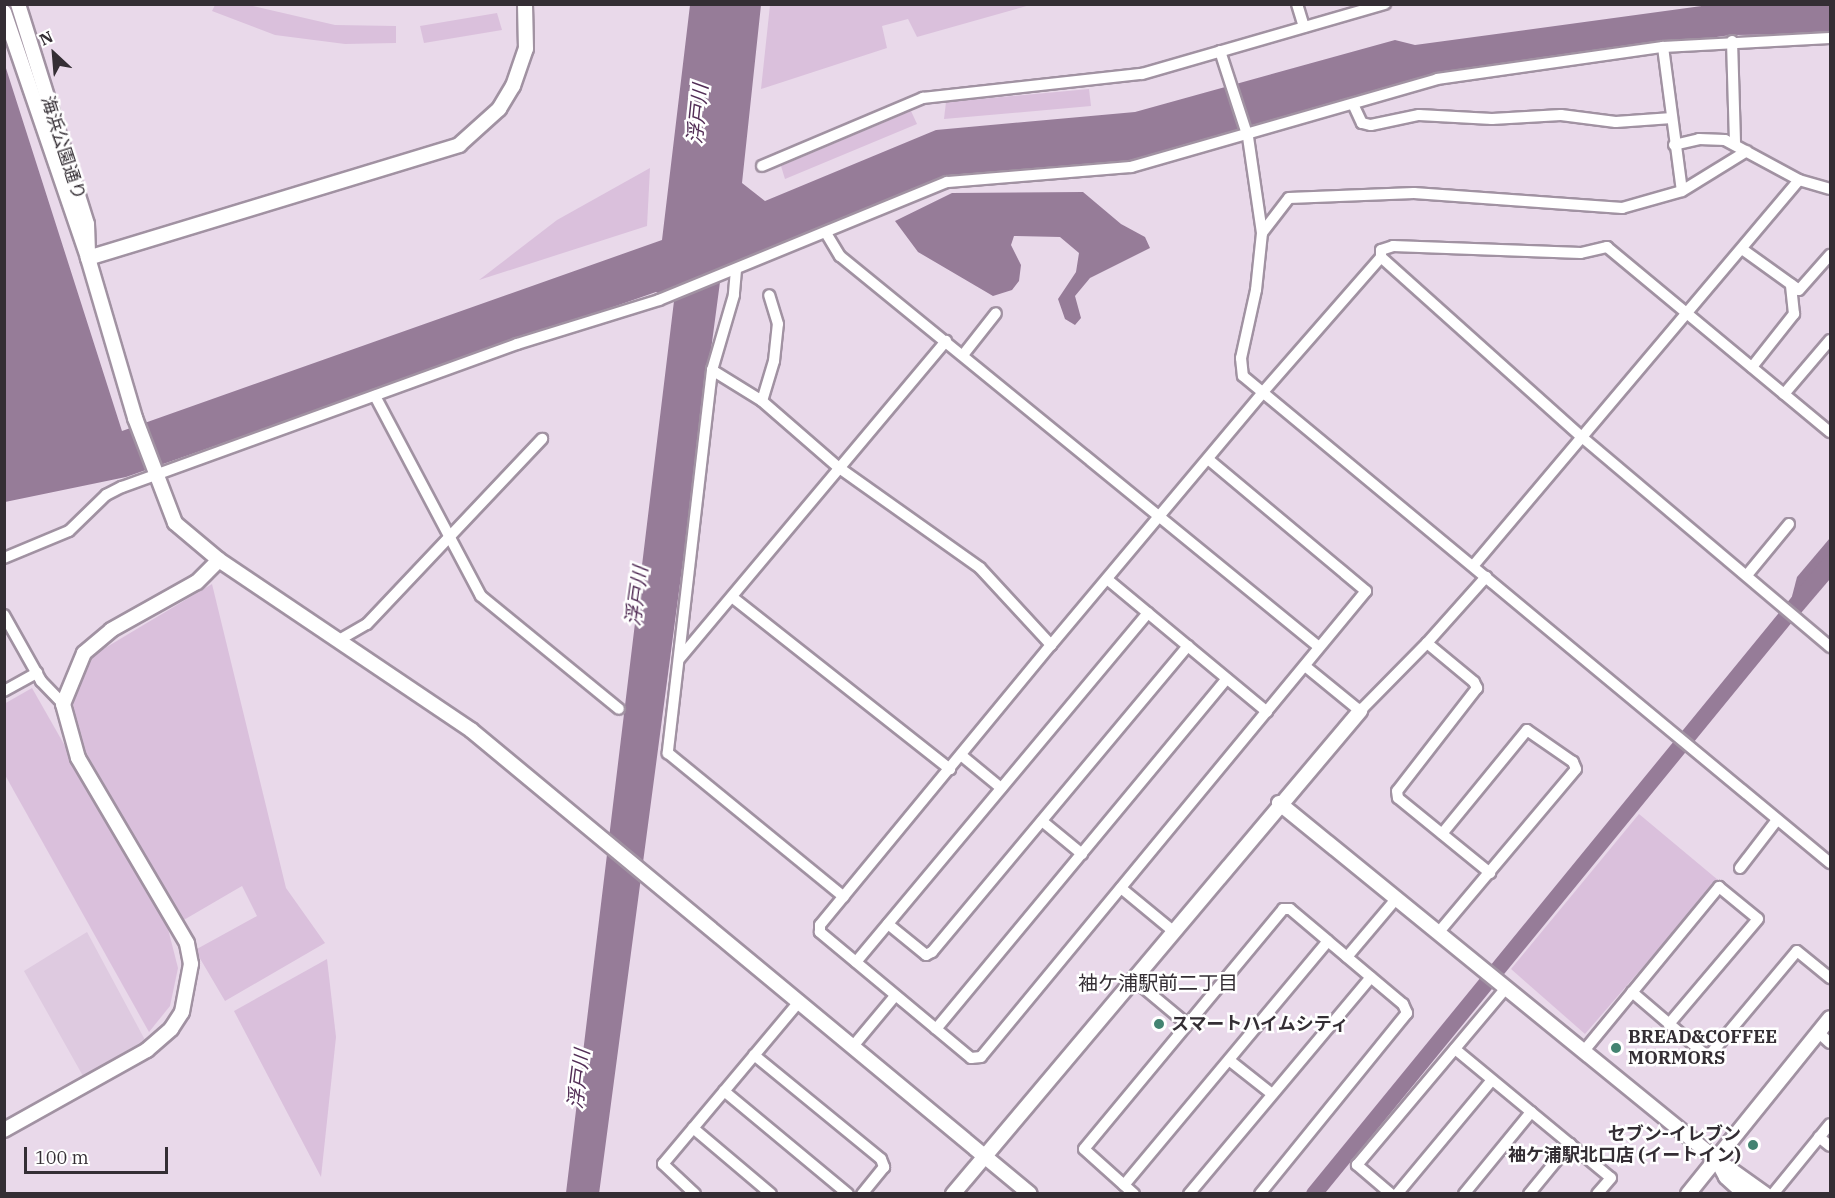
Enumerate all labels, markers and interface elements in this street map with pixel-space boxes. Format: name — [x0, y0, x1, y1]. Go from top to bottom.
north arrow — [24, 24, 84, 84]
text: N — [36, 26, 56, 50]
water label: 浮戸川 — [682, 83, 712, 145]
street label: 海浜公園通り — [36, 93, 90, 203]
water label: 浮戸川 — [620, 565, 652, 627]
district label: 袖ケ浦駅前二丁目 — [1078, 970, 1238, 994]
place label: スマートハイムシティ — [1171, 1013, 1351, 1035]
marker: スマートハイムシティ — [1152, 1017, 1166, 1031]
place label: BREAD&COFFEE MORMORS — [1628, 1027, 1777, 1070]
marker: BREAD&COFFEE MORMORS — [1609, 1041, 1623, 1055]
water label: 浮戸川 — [562, 1048, 594, 1110]
place label: セブン-イレブン 袖ケ浦駅北口店 (イートイン) — [1508, 1124, 1741, 1166]
scale bar — [27, 1135, 171, 1173]
marker: セブン-イレブン 袖ケ浦駅北口店 (イートイン) — [1746, 1138, 1760, 1152]
text: 100 m — [35, 1146, 89, 1169]

